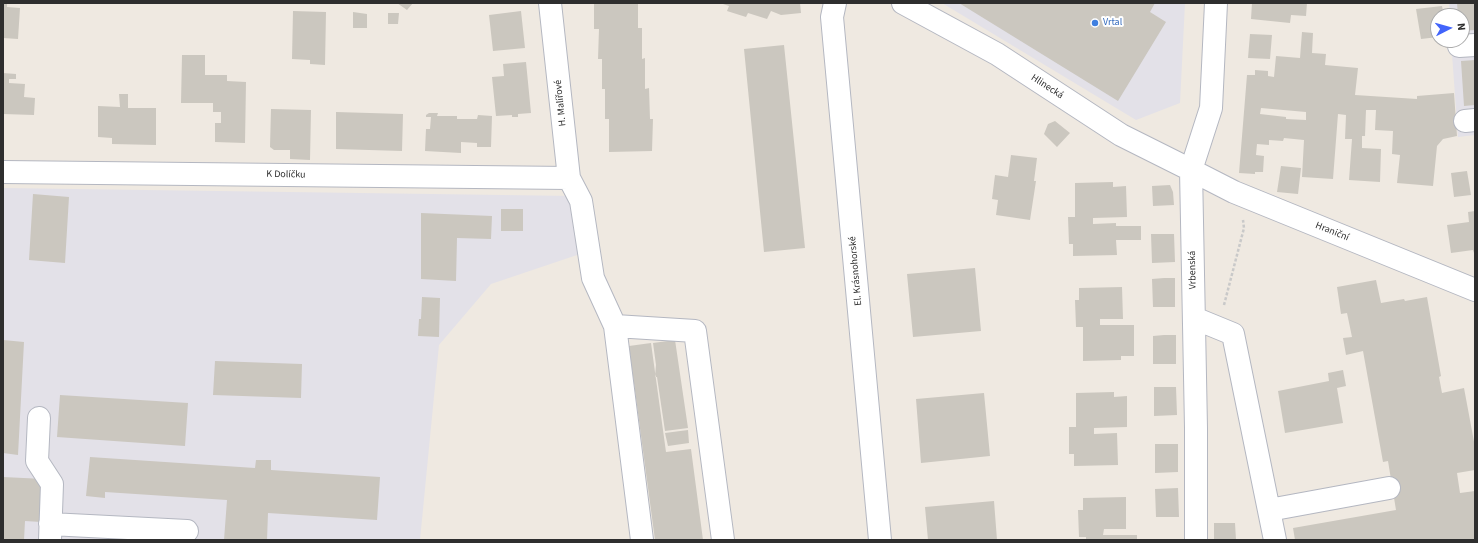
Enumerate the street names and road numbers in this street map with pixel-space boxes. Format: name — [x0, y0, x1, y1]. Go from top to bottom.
street label: Hlinecká — [1028, 72, 1066, 102]
street label: H. Malířové — [553, 79, 569, 127]
street label: K Dolíčku — [266, 169, 306, 181]
street label: Hraniční — [1313, 220, 1351, 244]
street label: El. Krásnohorské — [847, 236, 865, 306]
street label: Vrbenská — [1187, 251, 1199, 289]

